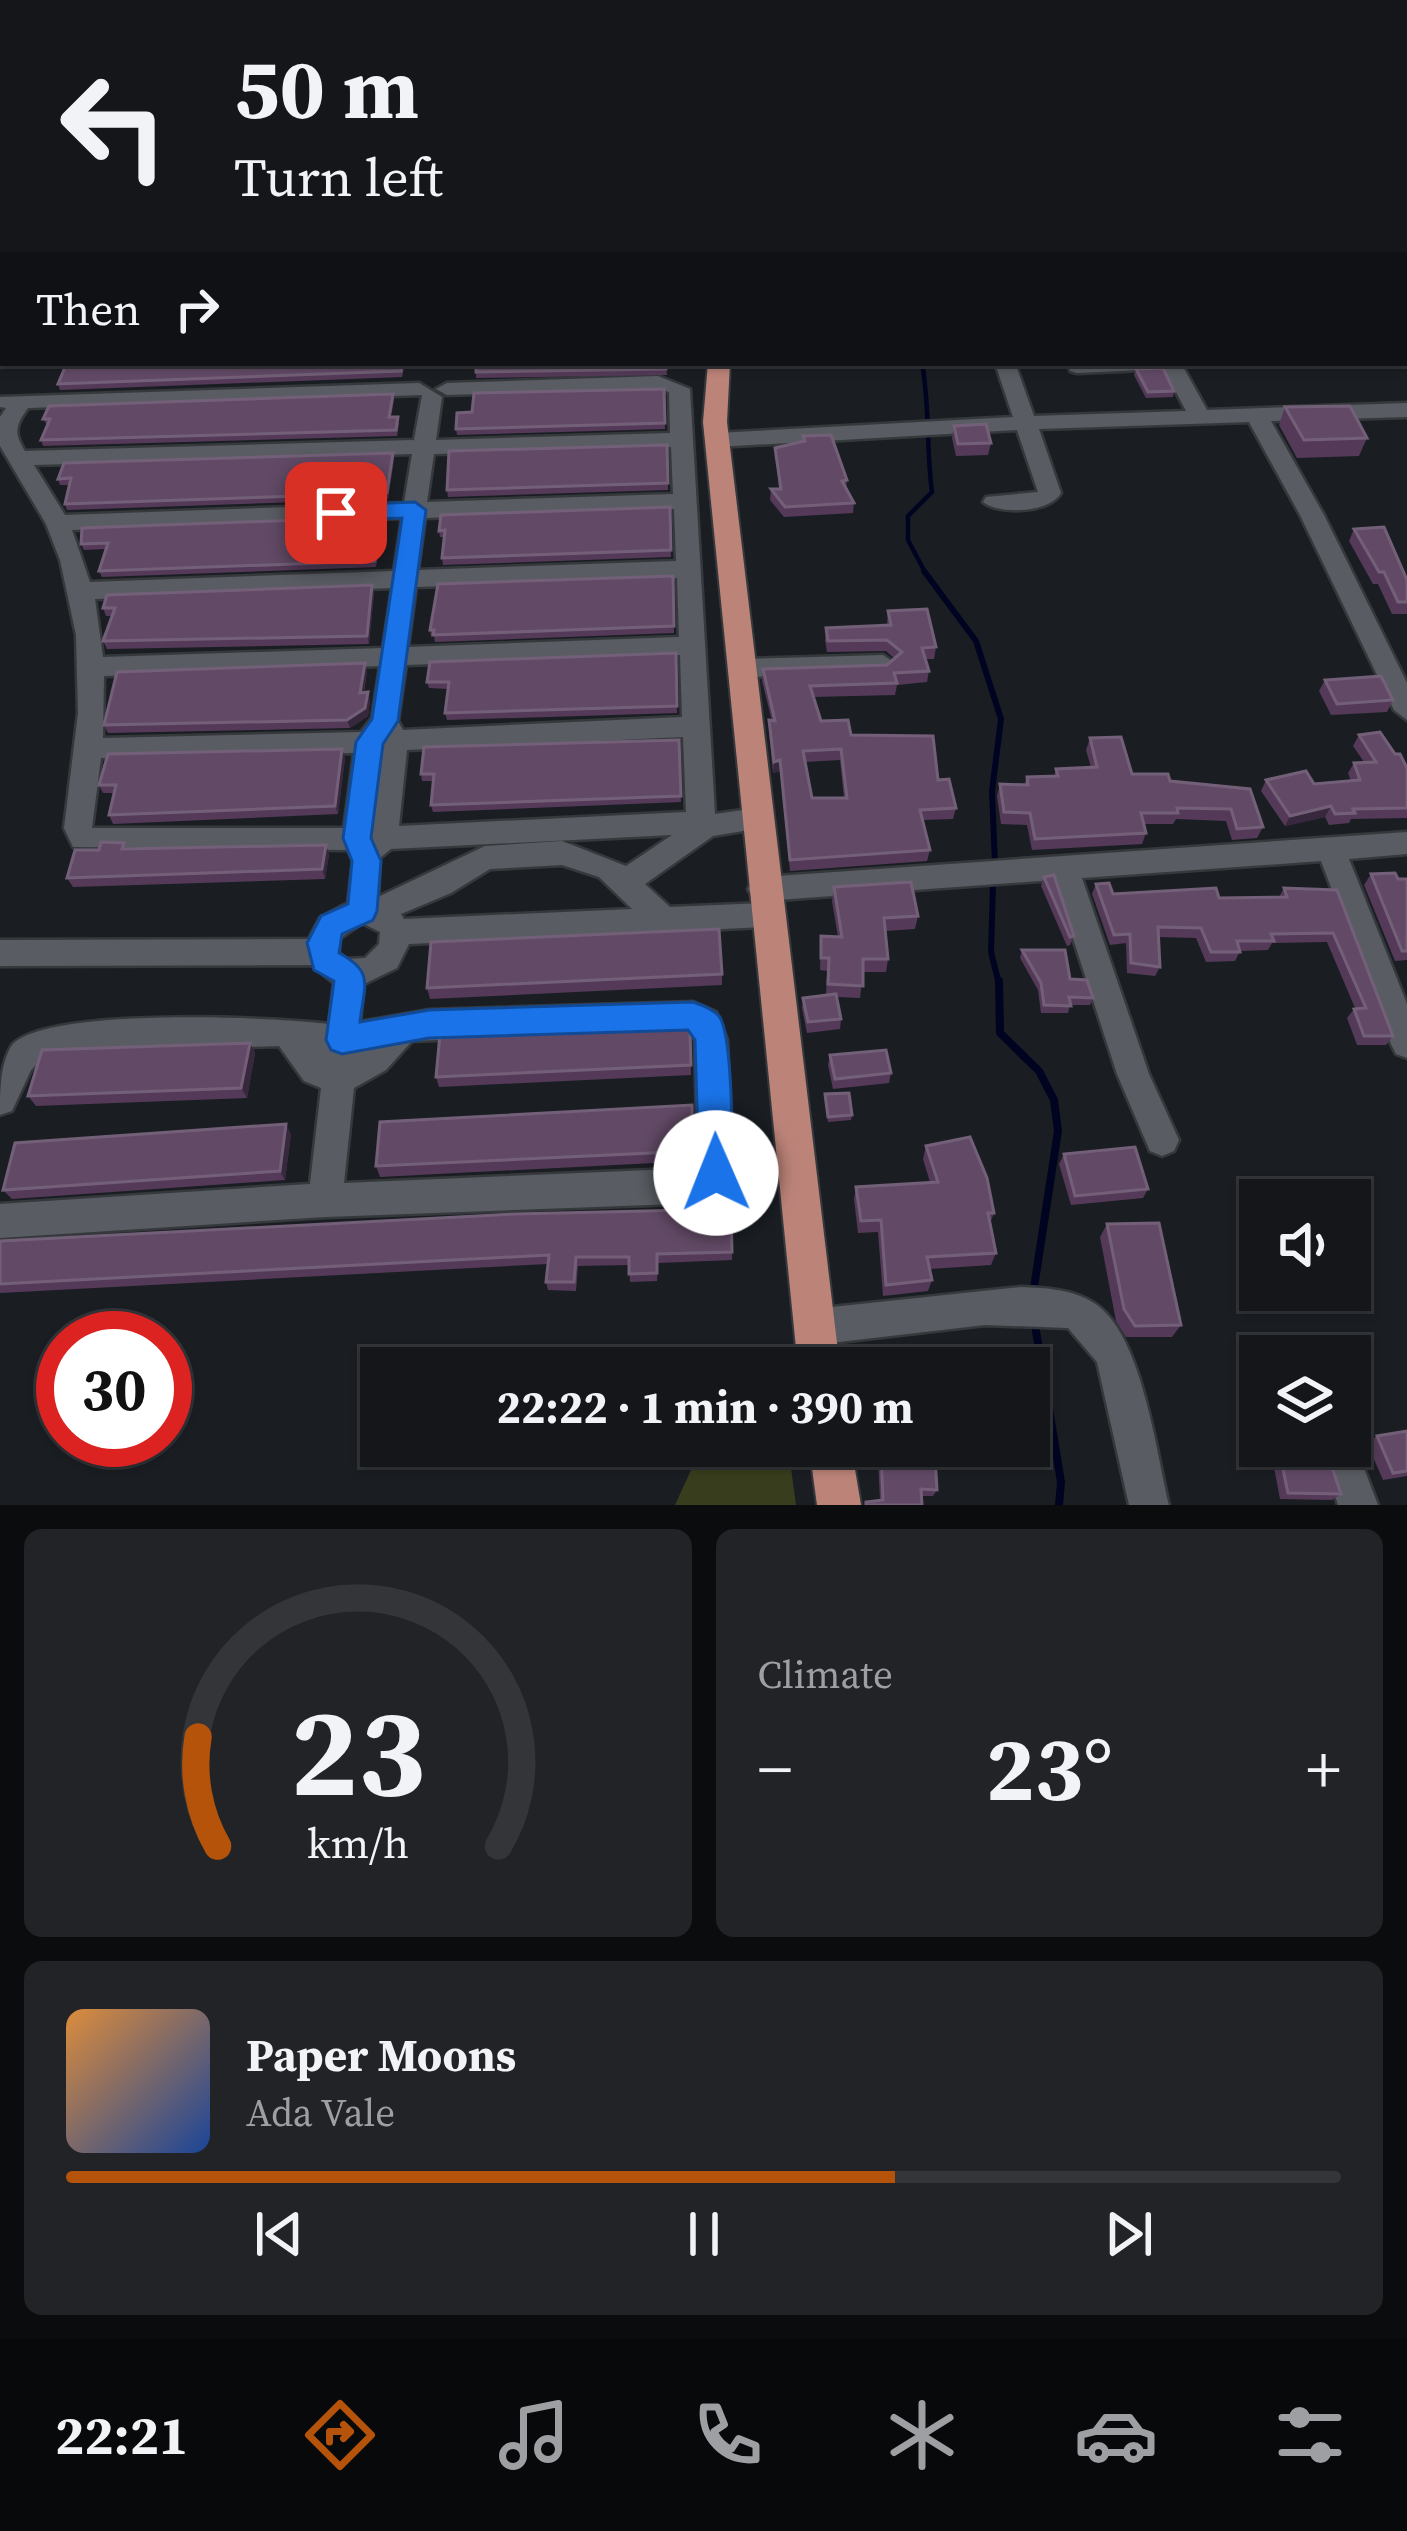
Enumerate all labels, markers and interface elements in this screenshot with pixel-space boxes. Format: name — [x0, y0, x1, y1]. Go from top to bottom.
text: 50 m — [234, 31, 419, 146]
icon: left — [36, 48, 192, 204]
text: Turn left — [234, 140, 443, 214]
icon: right — [164, 276, 230, 342]
text: Then — [36, 278, 140, 340]
pin — [285, 462, 387, 564]
icon: arrive — [303, 480, 369, 546]
position arrow — [653, 1110, 779, 1236]
map controls — [1239, 1179, 1371, 1467]
button: sound — [1239, 1179, 1371, 1311]
speed limit sign: 30 — [36, 1311, 192, 1467]
button: layers — [1239, 1335, 1371, 1467]
text: 22:22 · 1 min · 390 m — [497, 1376, 913, 1438]
text: Climate — [758, 1648, 893, 1701]
text: 23 — [290, 1666, 425, 1837]
text: 23° — [986, 1707, 1113, 1830]
text: − — [758, 1724, 792, 1814]
text: + — [1306, 1724, 1341, 1814]
text: km/h — [307, 1814, 409, 1872]
text: Paper Moons — [246, 2024, 516, 2086]
text: Ada Vale — [246, 2086, 395, 2139]
icon: previous — [246, 2201, 312, 2267]
icon: pause — [671, 2201, 737, 2267]
icon: next — [1096, 2201, 1162, 2267]
icon: directions — [298, 2393, 382, 2477]
icon: music — [492, 2393, 576, 2477]
icon: phone — [686, 2393, 770, 2477]
icon: climate — [880, 2393, 964, 2477]
icon: car — [1074, 2393, 1158, 2477]
icon: filters — [1268, 2393, 1352, 2477]
text: 22:21 — [55, 2398, 188, 2472]

